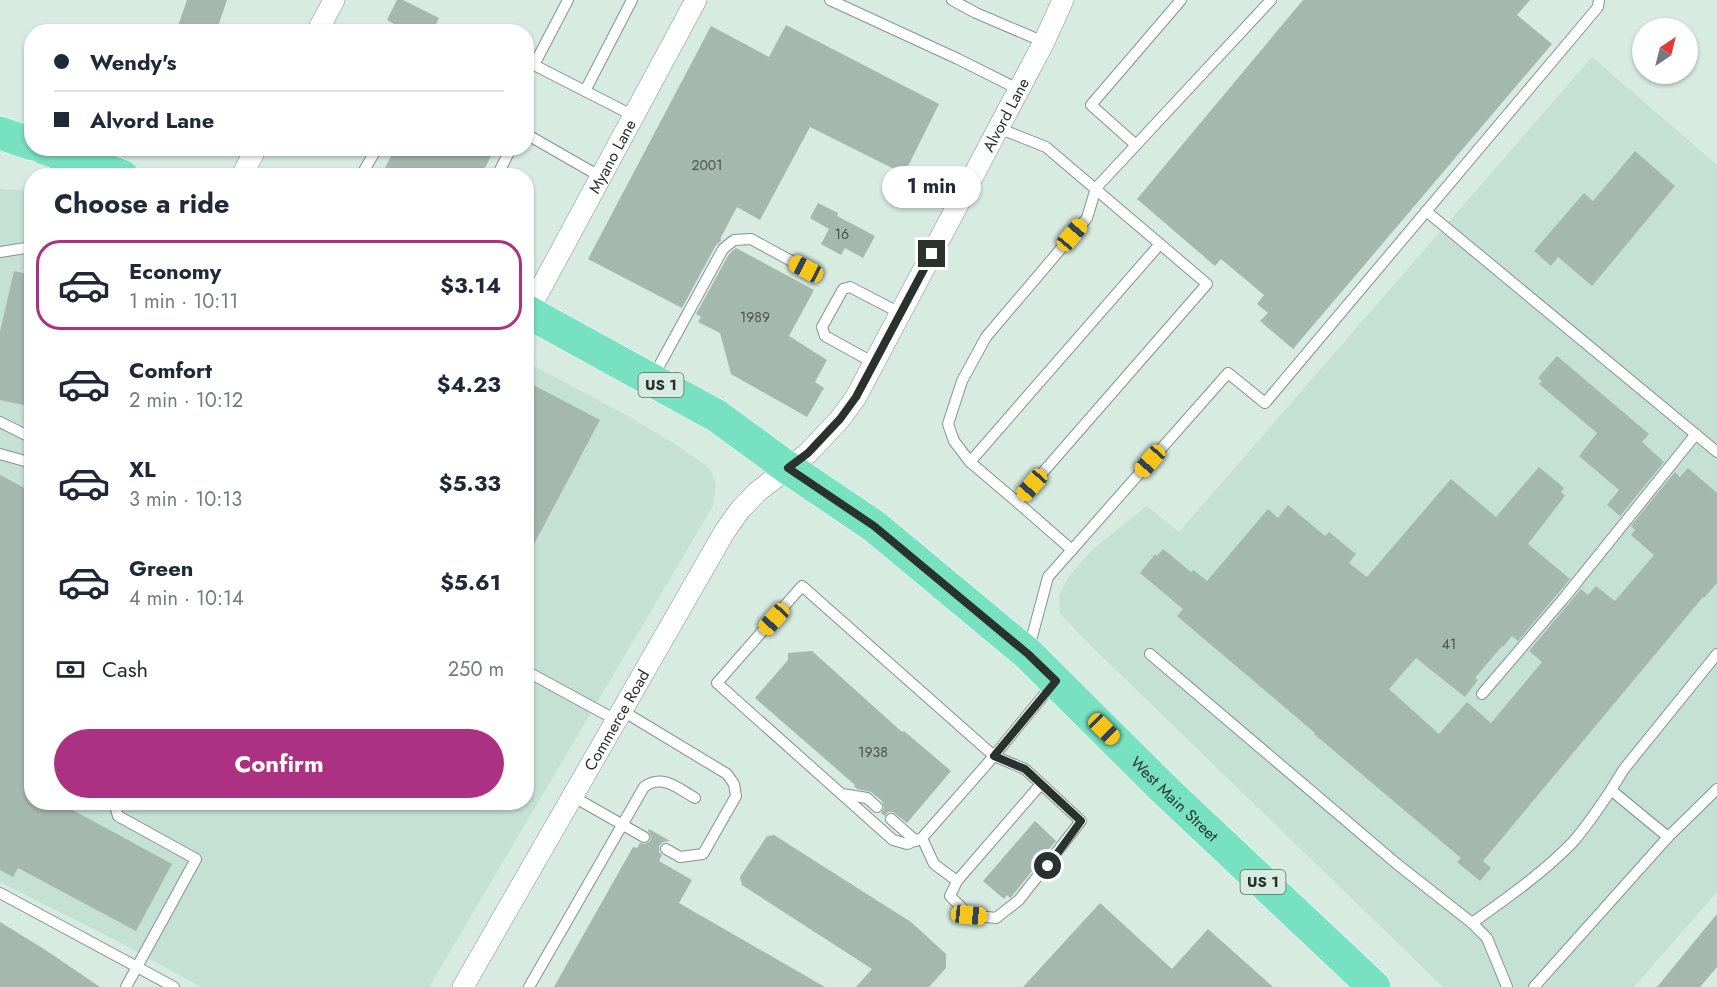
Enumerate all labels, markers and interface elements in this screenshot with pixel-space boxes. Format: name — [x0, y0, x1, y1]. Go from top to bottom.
north arrow — [1632, 18, 1698, 84]
map controls — [1632, 18, 1698, 84]
text: Wendy's — [90, 46, 177, 78]
street label: Alvord Lane — [977, 74, 1035, 156]
text: Alvord Lane — [90, 104, 214, 136]
street label: Myano Lane — [583, 115, 642, 198]
house number: 2001 — [691, 155, 723, 175]
callout: 1 min — [882, 167, 982, 209]
text: 1 min — [907, 172, 956, 201]
text: Choose a ride — [54, 184, 229, 223]
car — [1054, 215, 1090, 255]
house number: 16 — [835, 224, 849, 244]
route end — [918, 240, 945, 267]
car — [786, 253, 826, 285]
text: Economy — [129, 255, 221, 287]
icon: car — [57, 258, 111, 312]
text: $3.14 — [440, 269, 501, 301]
text: 1 min · 10:11 — [129, 287, 238, 316]
house number: 1989 — [740, 307, 770, 327]
text: Comfort — [129, 354, 212, 386]
icon: car — [57, 357, 111, 411]
text: $4.23 — [437, 368, 501, 400]
road number: US 1 — [638, 373, 684, 397]
text: 2 min · 10:12 — [129, 386, 243, 415]
car — [1131, 442, 1169, 480]
text: XL — [129, 453, 156, 485]
icon: car — [57, 456, 111, 510]
car — [1013, 466, 1051, 504]
text: $5.33 — [439, 467, 501, 499]
text: 3 min · 10:13 — [129, 485, 242, 514]
text: Green — [129, 552, 193, 584]
icon: car — [57, 555, 111, 609]
text: $5.61 — [440, 566, 501, 598]
text: 4 min · 10:14 — [129, 584, 244, 613]
car — [755, 600, 793, 638]
house number: 41 — [1442, 634, 1456, 654]
icon: cash — [54, 653, 87, 686]
text: Cash — [102, 653, 148, 685]
text: 250 m — [448, 655, 504, 684]
street label: Commerce Road — [579, 665, 655, 775]
car — [1085, 710, 1123, 748]
button: Confirm — [54, 729, 504, 798]
house number: 1938 — [858, 742, 888, 762]
street label: West Main Street — [1125, 751, 1224, 847]
route start — [1034, 852, 1061, 879]
road number: US 1 — [1240, 870, 1286, 894]
car — [950, 904, 988, 926]

